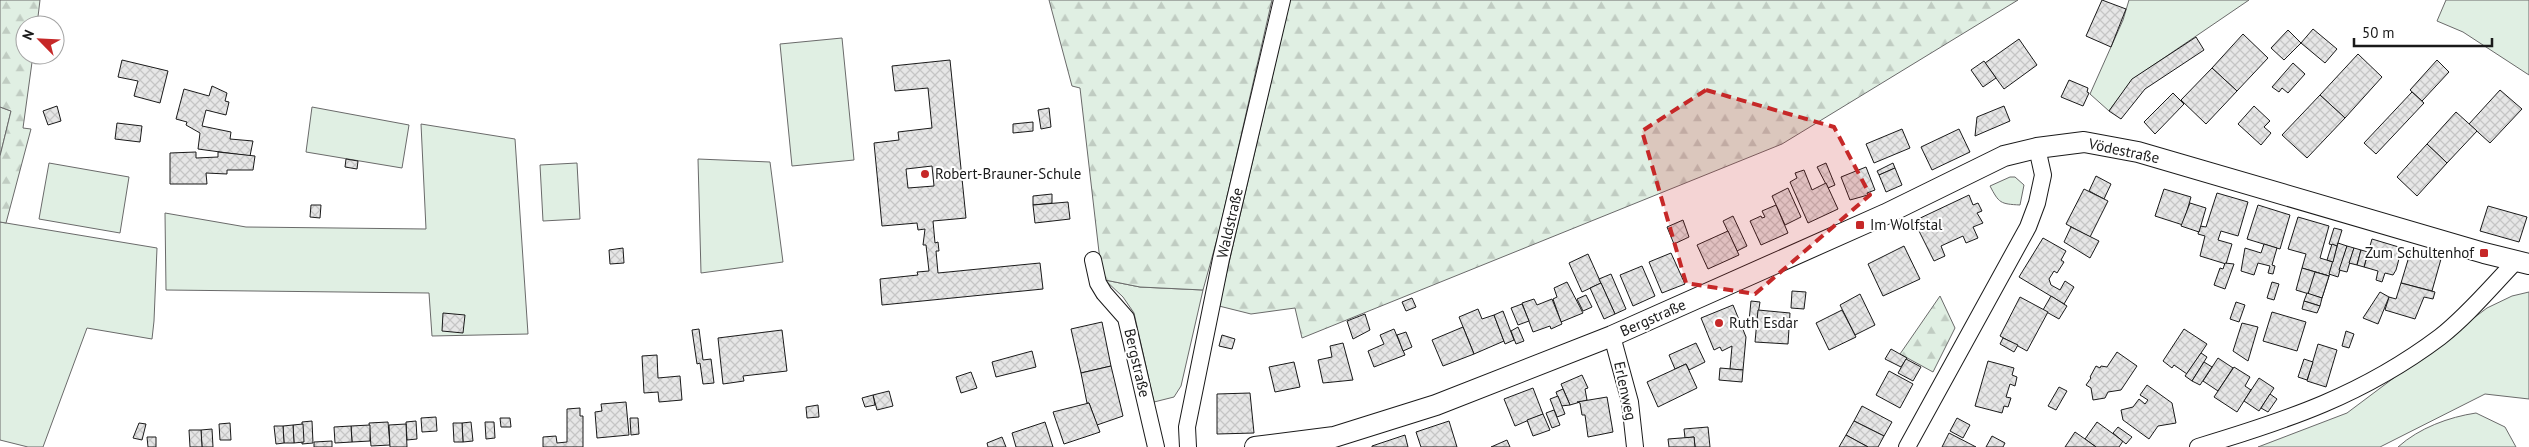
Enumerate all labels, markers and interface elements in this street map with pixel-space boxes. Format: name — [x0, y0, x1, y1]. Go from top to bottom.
north arrow — [15, 15, 65, 65]
scale bar — [2354, 15, 2492, 47]
text: 50 m — [2362, 23, 2395, 42]
text: N — [18, 27, 38, 43]
street label: Vödestraße — [2086, 134, 2161, 167]
place label: Robert-Brauner-Schule — [935, 164, 1081, 183]
marker: Robert-Brauner-Schule — [919, 168, 931, 180]
street label: Waldstraße — [1212, 186, 1247, 260]
place label: Im Wolfstal — [1870, 215, 1943, 234]
marker: Im Wolfstal — [1854, 219, 1866, 231]
place label: Zum Schultenhof — [2365, 243, 2475, 262]
marker: Zum Schultenhof — [2478, 247, 2490, 259]
street label: Bergstraße — [1617, 295, 1689, 340]
place label: Ruth Esdar — [1729, 313, 1798, 332]
marker: Ruth Esdar — [1713, 317, 1725, 329]
street label: Bergstraße — [1120, 327, 1155, 399]
street label: Erlenweg — [1610, 360, 1641, 422]

